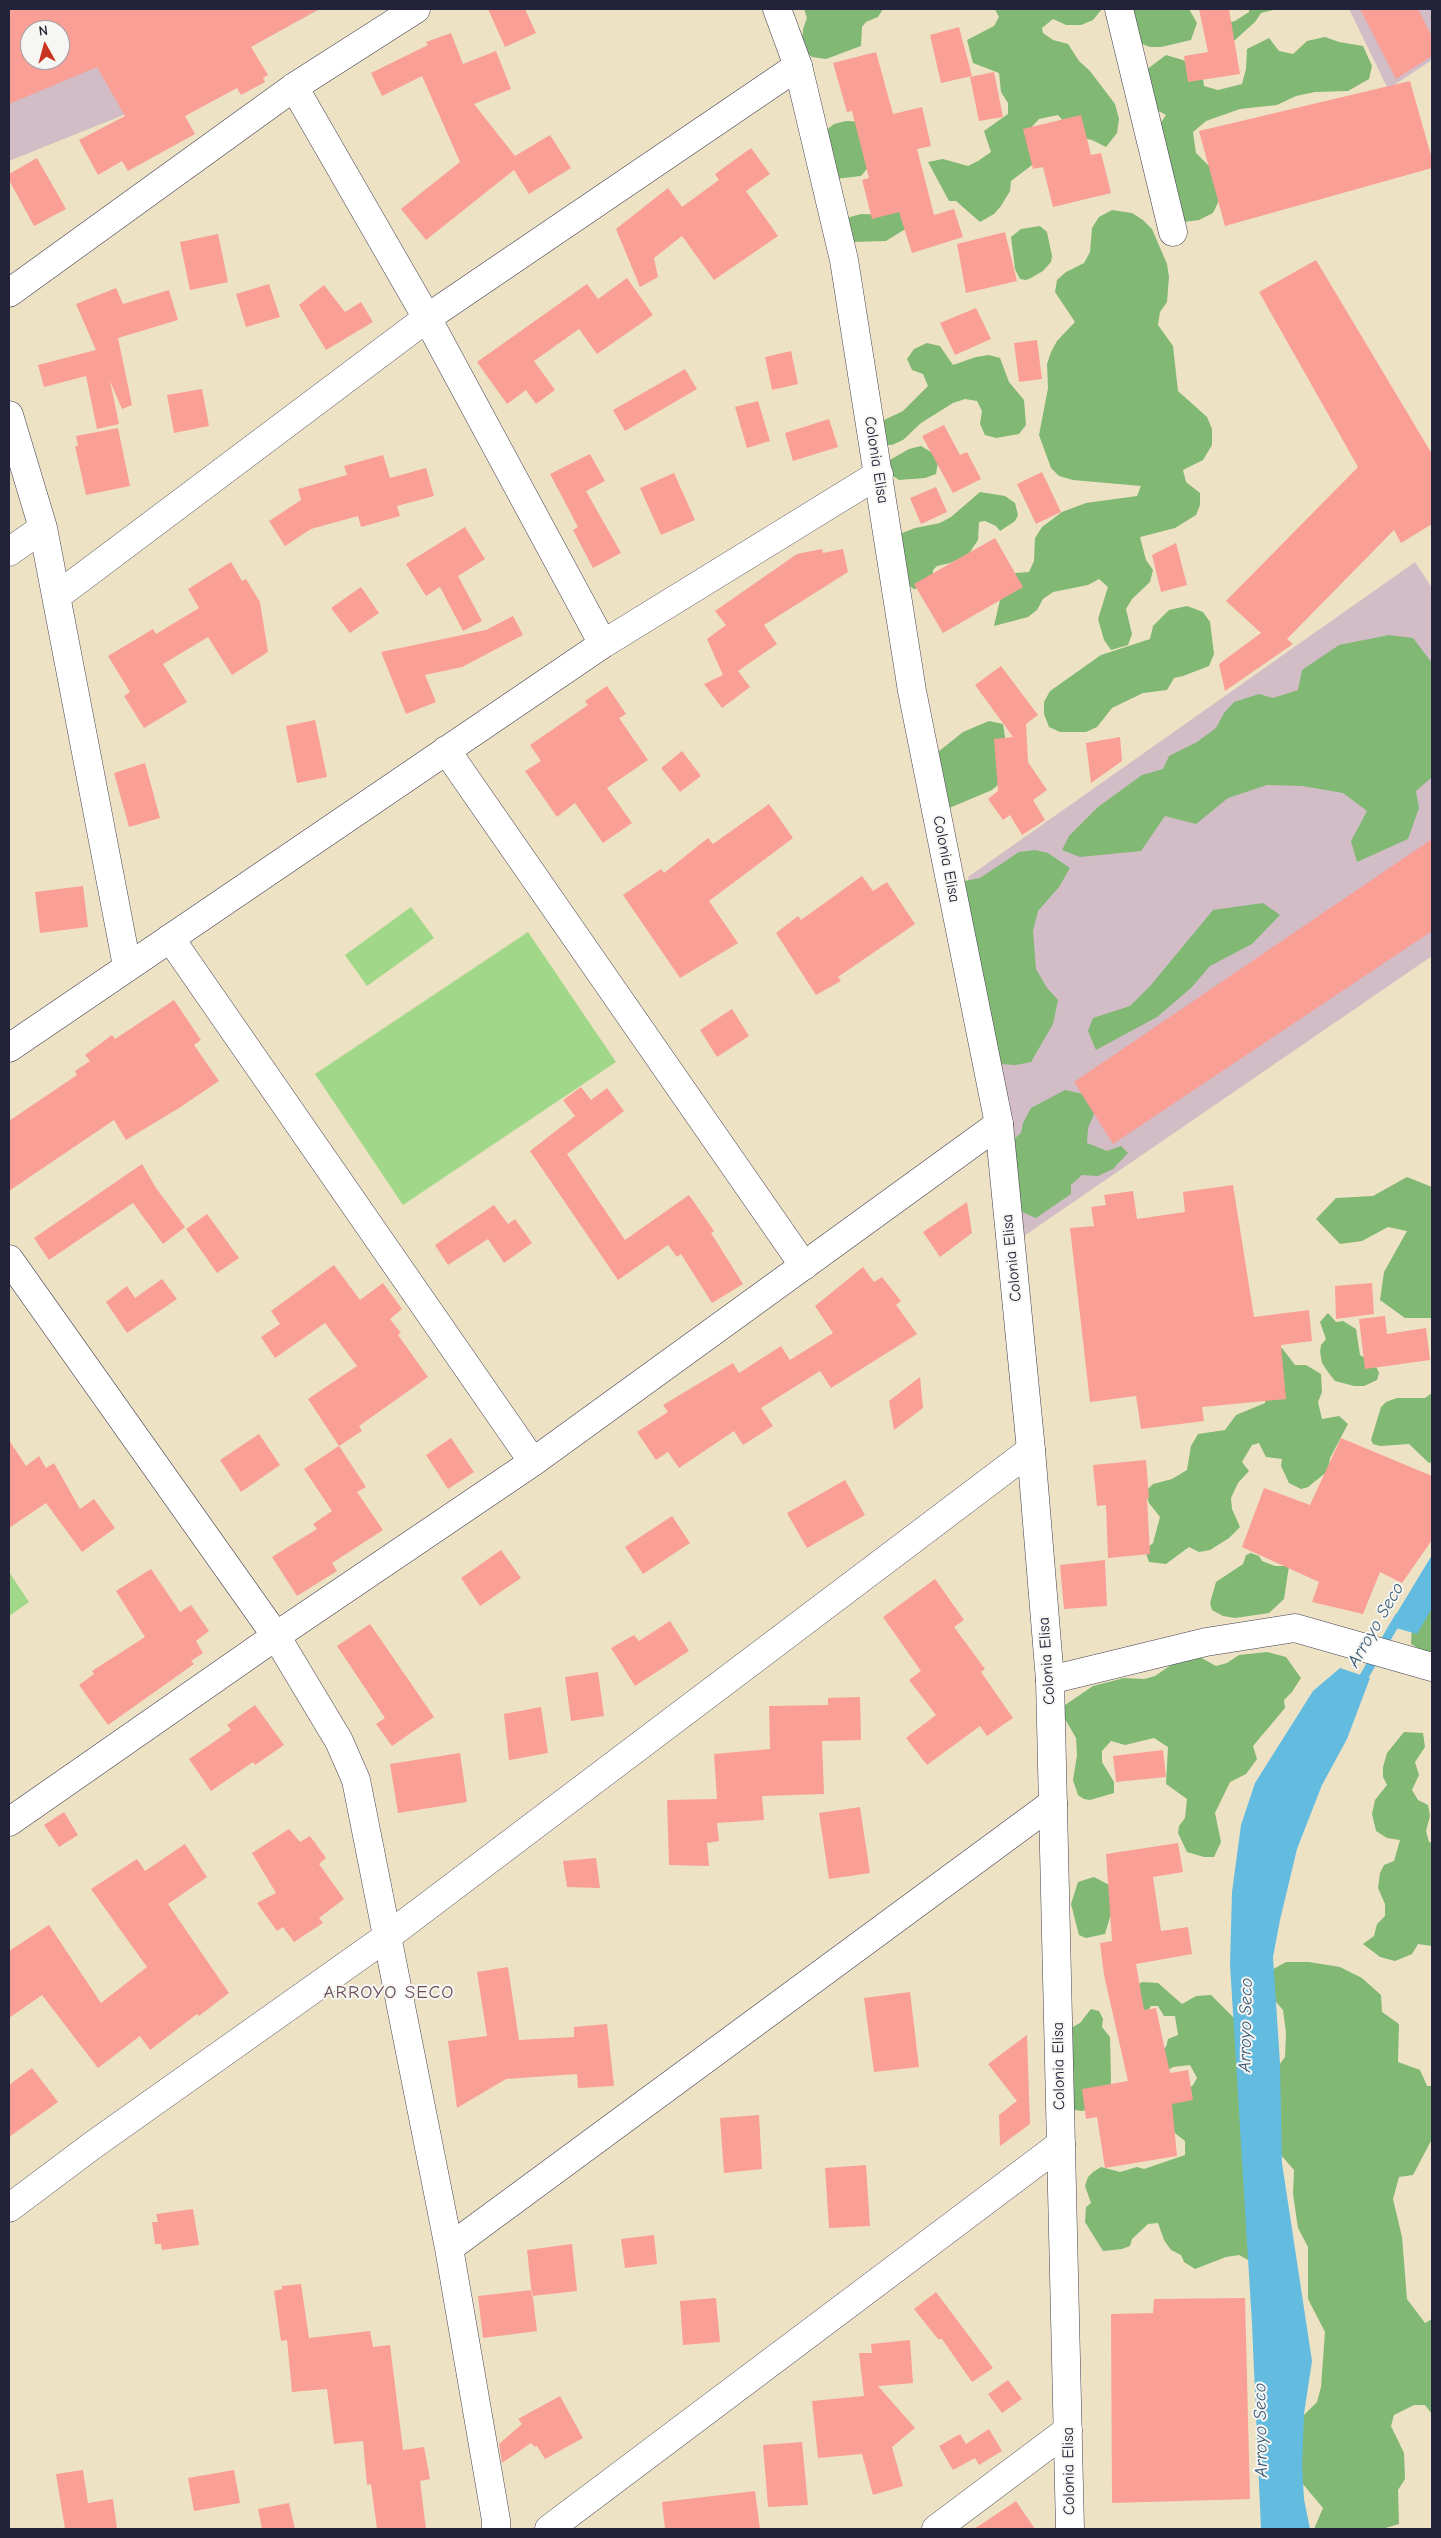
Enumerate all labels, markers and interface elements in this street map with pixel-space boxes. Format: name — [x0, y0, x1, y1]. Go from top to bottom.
north arrow — [20, 20, 70, 70]
text: N — [38, 22, 49, 40]
street label: Colonia Elisa — [860, 415, 892, 505]
street label: Colonia Elisa — [928, 814, 964, 904]
street label: Colonia Elisa — [998, 1213, 1026, 1303]
water label: Arroyo Seco — [1343, 1579, 1409, 1671]
street label: Colonia Elisa — [1034, 1616, 1060, 1706]
water label: Arroyo Seco — [1234, 1978, 1258, 2072]
district label: ARROYO SECO — [322, 1982, 456, 2004]
street label: Colonia Elisa — [1049, 2022, 1069, 2110]
water label: Arroyo Seco — [1249, 2383, 1273, 2477]
street label: Colonia Elisa — [1059, 2427, 1079, 2515]

